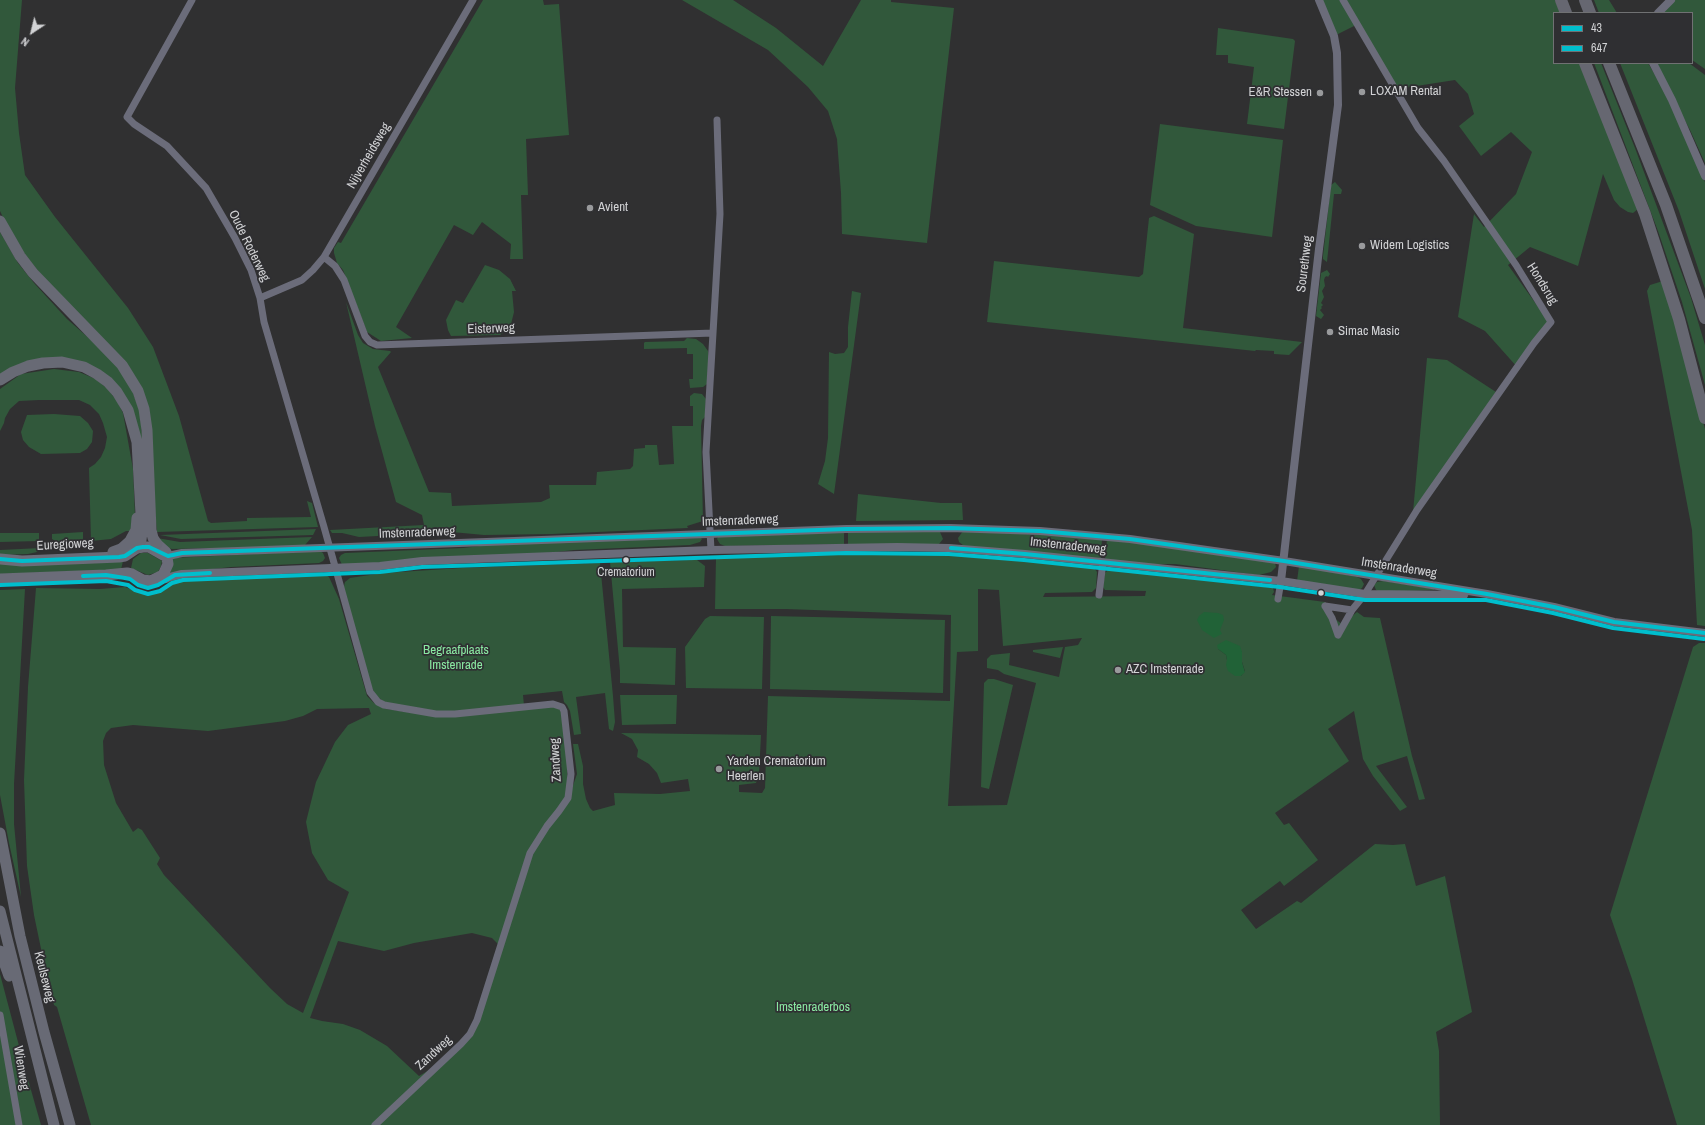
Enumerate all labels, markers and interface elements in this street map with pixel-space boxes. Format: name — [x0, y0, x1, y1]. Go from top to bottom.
north arrow — [12, 12, 52, 52]
legend — [1553, 12, 1693, 64]
text: 43 — [1591, 20, 1602, 36]
text: N — [18, 34, 32, 49]
text: 647 — [1591, 40, 1607, 56]
place label: LOXAM Rental — [1370, 84, 1441, 100]
place label: E&R Stessen — [1249, 85, 1312, 101]
marker: LOXAM Rental — [1357, 87, 1367, 97]
marker: E&R Stessen — [1315, 88, 1325, 98]
street label: Nijverheidsweg — [344, 120, 394, 192]
place label: Avient — [598, 200, 628, 216]
marker: Avient — [585, 203, 595, 213]
street label: Oude Roderweg — [225, 208, 273, 284]
street label: Sourethweg — [1294, 235, 1316, 293]
place label: Widem Logistics — [1370, 238, 1449, 254]
marker: Widem Logistics — [1357, 241, 1367, 251]
street label: Hondsrug — [1523, 260, 1561, 308]
street label: Eisterweg — [467, 320, 515, 338]
place label: Simac Masic — [1338, 324, 1400, 340]
marker: Simac Masic — [1325, 327, 1335, 337]
street label: Imstenraderweg — [702, 512, 778, 530]
street label: Imstenraderweg — [379, 524, 455, 542]
street label: Imstenraderweg — [1029, 534, 1107, 558]
street label: Euregioweg — [36, 536, 94, 554]
street label: Imstenraderweg — [1360, 554, 1438, 582]
marker: Crematorium — [621, 555, 631, 565]
place label: Crematorium — [597, 566, 655, 580]
unlabelled marker — [1316, 588, 1326, 598]
park label: Begraafplaats Imstenrade — [423, 643, 489, 674]
place label: AZC Imstenrade — [1126, 662, 1204, 678]
marker: AZC Imstenrade — [1113, 665, 1123, 675]
street label: Zandweg — [547, 738, 565, 782]
place label: Yarden Crematorium Heerlen — [727, 754, 826, 785]
marker: Yarden Crematorium Heerlen — [714, 764, 724, 774]
street label: Keulseweg — [30, 950, 58, 1004]
park label: Imstenraderbos — [776, 1000, 850, 1016]
street label: Zandweg — [413, 1032, 455, 1074]
street label: Wienweg — [10, 1045, 32, 1091]

